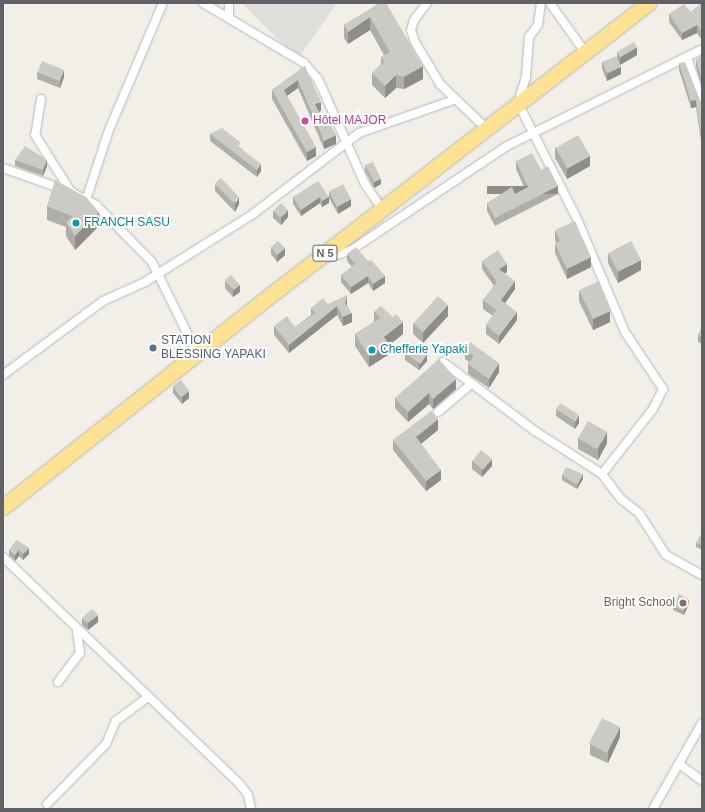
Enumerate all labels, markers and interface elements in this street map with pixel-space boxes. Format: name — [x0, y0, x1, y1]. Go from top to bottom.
place label: Hôtel MAJOR — [313, 114, 386, 128]
marker: Hôtel MAJOR — [300, 116, 310, 126]
place label: FRANCH SASU — [84, 216, 170, 230]
marker: FRANCH SASU — [71, 218, 81, 228]
road number: N 5 — [312, 244, 338, 262]
place label: STATION BLESSING YAPAKI — [161, 334, 266, 362]
marker: STATION BLESSING YAPAKI — [148, 343, 158, 353]
place label: Chefferie Yapaki — [380, 343, 468, 357]
marker: Chefferie Yapaki — [367, 345, 377, 355]
place label: Bright School — [604, 596, 675, 610]
marker: Bright School — [678, 598, 688, 608]

